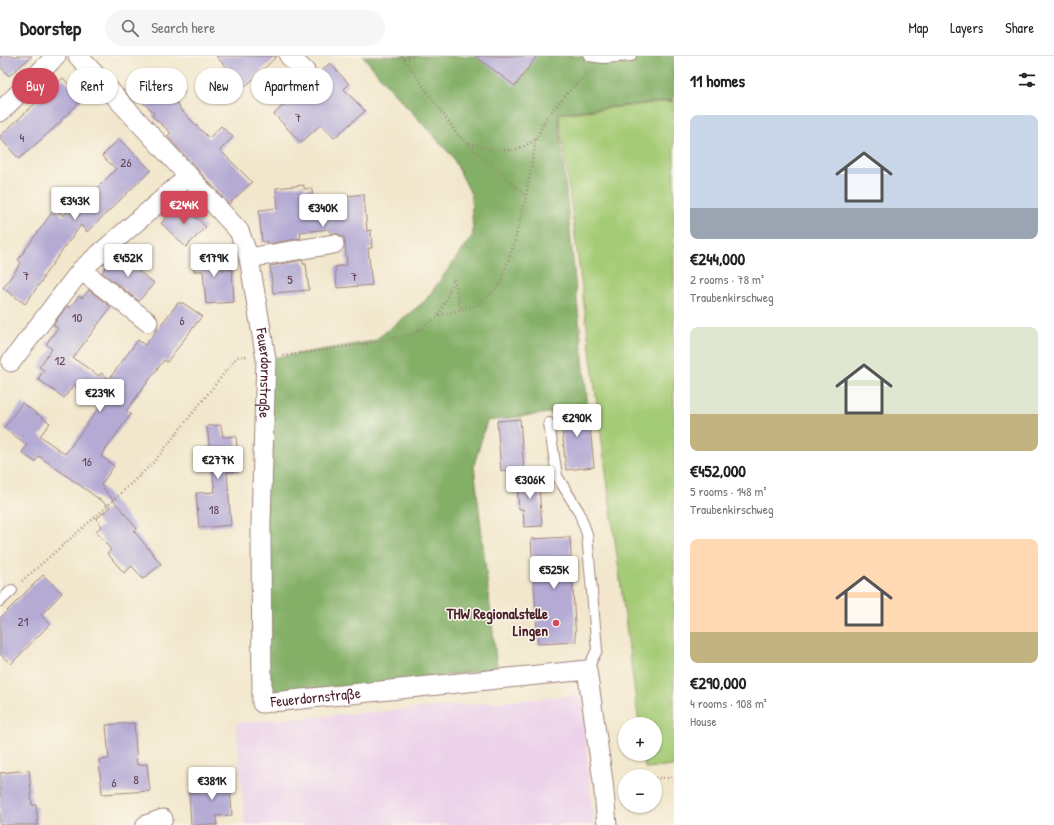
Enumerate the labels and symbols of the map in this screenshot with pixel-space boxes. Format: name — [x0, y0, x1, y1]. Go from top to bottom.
house number: 7 — [295, 108, 301, 126]
house number: 4 — [20, 128, 25, 146]
house number: 26 — [120, 153, 132, 171]
pin: €343K — [47, 187, 103, 221]
pin: €244K — [156, 191, 212, 225]
pin: €340K — [295, 194, 351, 228]
pin: €452K — [100, 244, 156, 278]
pin: €179K — [186, 244, 242, 278]
house number: 7 — [23, 266, 29, 284]
house number: 7 — [351, 267, 357, 285]
house number: 5 — [287, 270, 293, 288]
house number: 10 — [72, 308, 82, 326]
house number: 6 — [179, 311, 185, 329]
street label: Feuerdornstraße — [251, 325, 277, 419]
house number: 12 — [55, 351, 65, 369]
pin: €239K — [72, 379, 128, 413]
pin: €290K — [549, 404, 605, 438]
pin: €277K — [190, 446, 246, 480]
house number: 16 — [82, 452, 92, 470]
pin: €306K — [502, 466, 558, 500]
house number: 18 — [209, 500, 220, 518]
pin: €525K — [526, 556, 582, 590]
place label: THW Regionalstelle Lingen — [445, 603, 548, 642]
house number: 21 — [18, 612, 29, 630]
marker: THW Regionalstelle Lingen — [551, 618, 561, 628]
street label: Feuerdornstraße — [269, 682, 362, 712]
pin: €381K — [184, 767, 240, 801]
house number: 8 — [133, 770, 139, 788]
house number: 6 — [111, 773, 117, 791]

